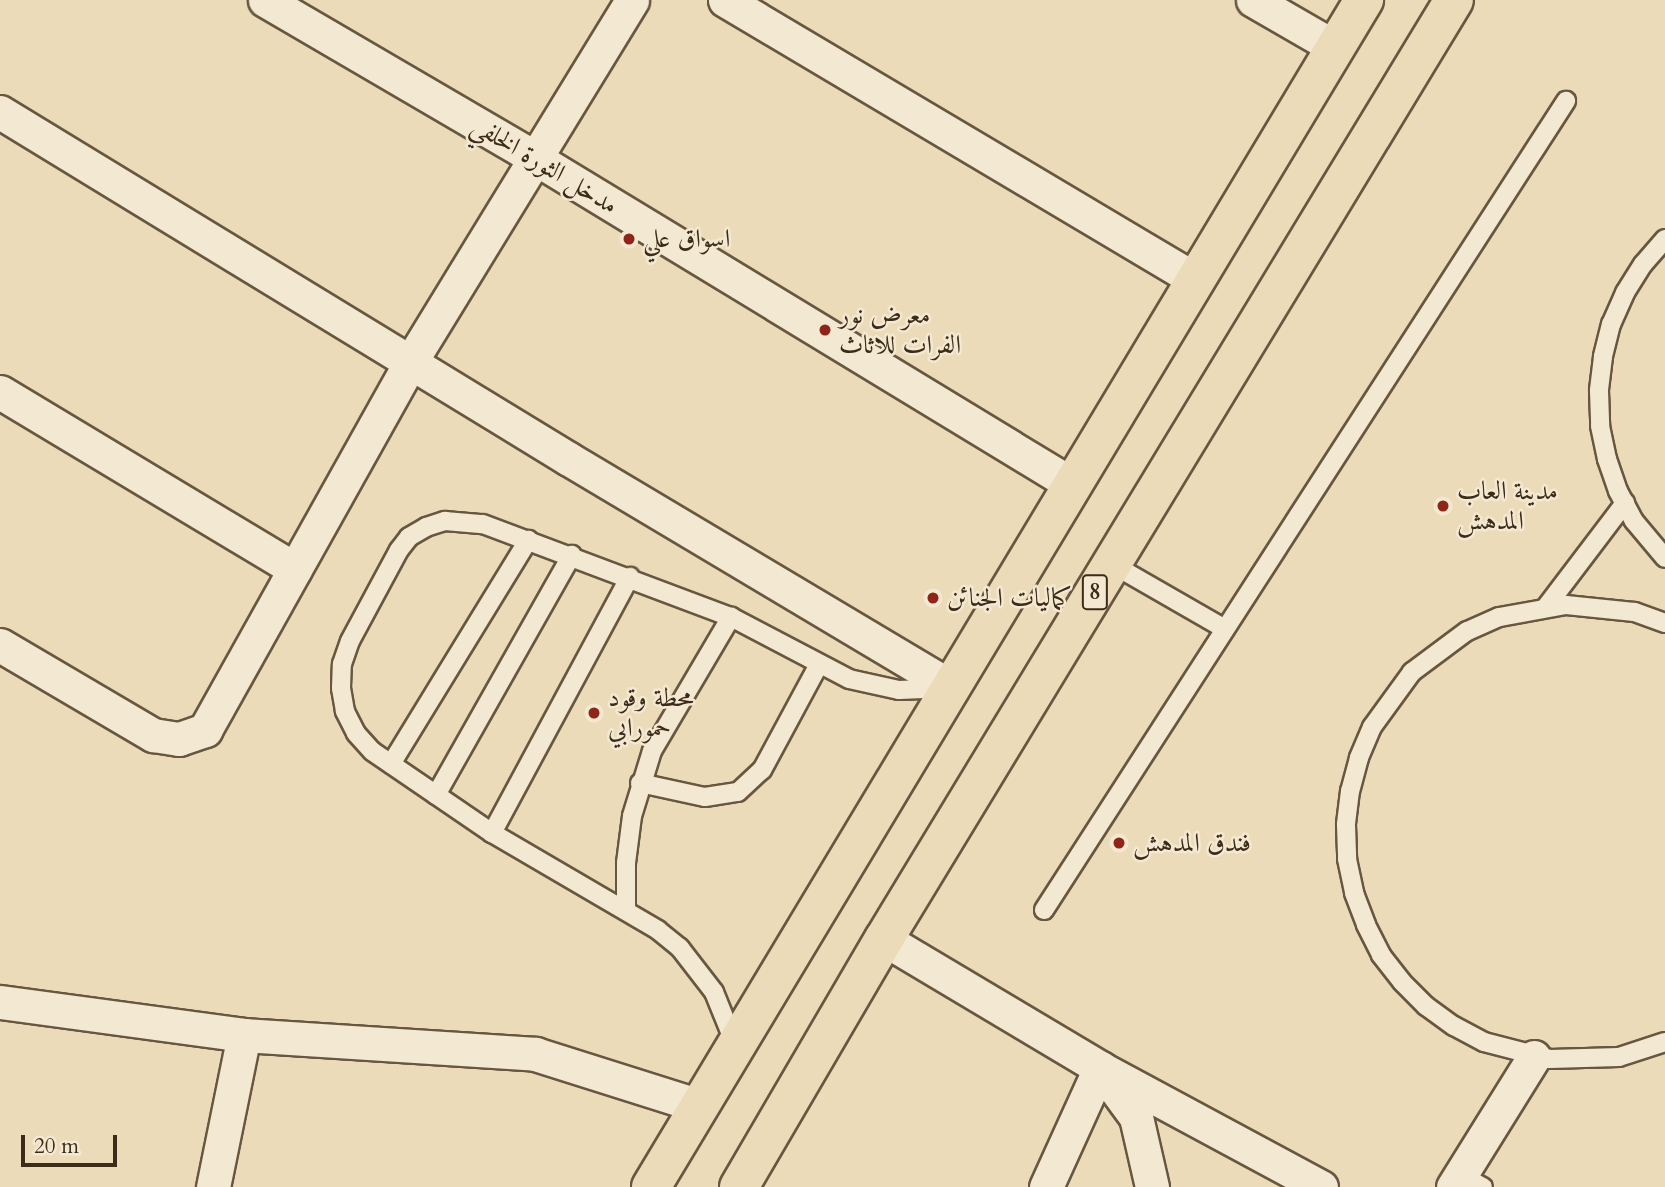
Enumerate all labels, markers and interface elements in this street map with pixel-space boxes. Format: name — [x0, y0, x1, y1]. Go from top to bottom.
street label: مدخل الثورة الخلفي — [466, 109, 624, 221]
place label: اسواق علي — [643, 223, 730, 255]
marker: اسواق علي — [621, 231, 637, 247]
place label: معرض نور الفرات للاثاث — [839, 299, 961, 360]
marker: معرض نور الفرات للاثاث — [817, 322, 833, 338]
place label: مدينة العاب المدهش — [1457, 475, 1558, 536]
marker: مدينة العاب المدهش — [1435, 498, 1451, 514]
road number: 8 — [1081, 572, 1109, 612]
place label: كماليات الجنائن — [947, 582, 1072, 614]
marker: كماليات الجنائن — [925, 590, 941, 606]
place label: محطة وقود حمورابي — [608, 682, 694, 744]
marker: محطة وقود حمورابي — [586, 705, 602, 721]
place label: فندق المدهش — [1133, 827, 1251, 859]
marker: فندق المدهش — [1111, 835, 1127, 851]
scale bar — [24, 1120, 121, 1164]
text: 20 m — [34, 1132, 79, 1161]

